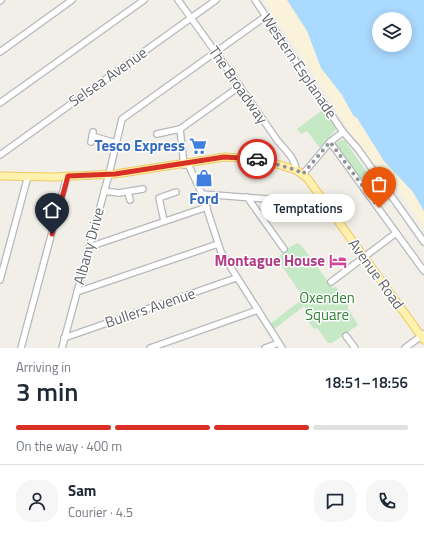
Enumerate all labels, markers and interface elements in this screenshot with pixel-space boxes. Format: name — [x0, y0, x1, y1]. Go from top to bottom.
street label: Western Esplanade — [256, 9, 343, 123]
map controls — [372, 12, 412, 52]
button: layers — [372, 12, 412, 52]
street label: Selsea Avenue — [64, 41, 152, 112]
street label: The Broadway — [203, 41, 274, 128]
place label: Tesco Express — [95, 134, 185, 157]
supermarket icon: Tesco Express — [188, 136, 208, 156]
courier — [237, 139, 277, 179]
icon: car — [246, 148, 268, 170]
pin — [362, 167, 396, 208]
shop icon: Ford — [194, 168, 214, 188]
icon: bag — [368, 173, 390, 195]
place label: Ford — [189, 187, 219, 210]
pin — [35, 193, 69, 234]
callout: Temptations — [261, 194, 355, 222]
text: Temptations — [273, 198, 343, 218]
icon: home — [41, 199, 63, 221]
street label: Albany Drive — [67, 205, 110, 287]
street label: Avenue Road — [343, 233, 410, 314]
place label: Montague House — [214, 249, 325, 272]
hotel icon: Montague House — [328, 251, 348, 271]
street label: Bullers Avenue — [102, 281, 198, 334]
park label: Oxenden Square — [299, 286, 355, 326]
text: Arriving in — [16, 357, 71, 377]
text: 18:51–18:56 — [324, 371, 408, 394]
text: 3 min — [16, 372, 79, 411]
text: On the way · 400 m — [16, 436, 122, 456]
text: Sam — [68, 479, 96, 502]
button: person — [16, 480, 58, 522]
button: chat — [314, 480, 356, 522]
button: phone — [366, 480, 408, 522]
text: Courier · 4.5 — [68, 502, 133, 522]

